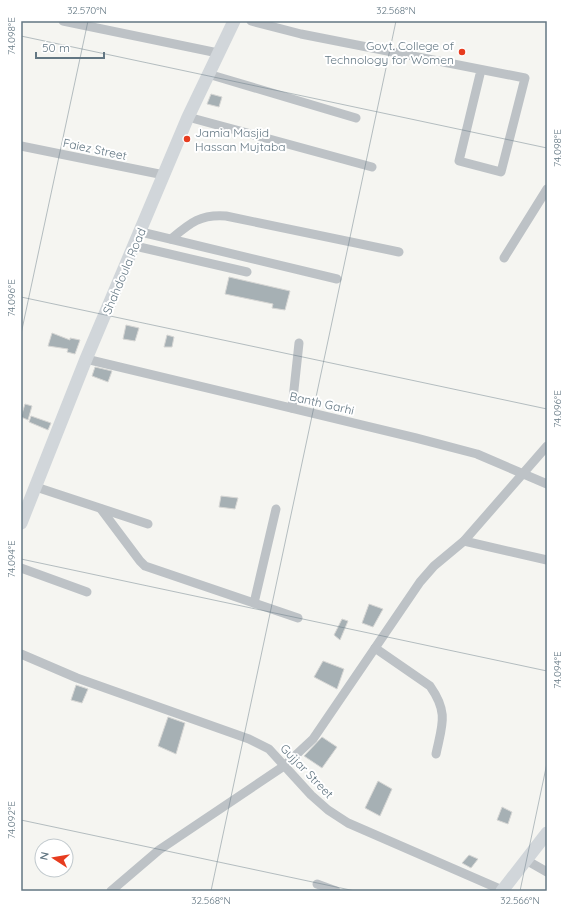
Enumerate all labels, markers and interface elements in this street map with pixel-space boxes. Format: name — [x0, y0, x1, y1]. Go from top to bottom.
text: 32.570°N — [67, 4, 107, 17]
text: 32.568°N — [376, 4, 416, 17]
text: 74.098°E — [5, 17, 18, 55]
scale bar — [36, 34, 104, 60]
place label: Govt. College of Technology for Women — [324, 38, 455, 67]
text: 50 m — [42, 40, 70, 55]
marker: Govt. College of Technology for Women — [457, 47, 467, 57]
place label: Jamia Masjid Hassan Mujtaba — [195, 125, 286, 154]
text: 74.098°E — [551, 129, 564, 167]
marker: Jamia Masjid Hassan Mujtaba — [182, 134, 192, 144]
street label: Faiez Street — [62, 135, 128, 163]
street label: Shahdoula Road — [99, 226, 149, 316]
text: 74.096°E — [5, 279, 18, 317]
street label: Banth Garhi — [288, 388, 356, 418]
text: 74.096°E — [551, 390, 564, 428]
text: 74.094°E — [5, 540, 18, 578]
text: 74.094°E — [551, 651, 564, 689]
street label: Gujjar Street — [277, 741, 337, 801]
text: 74.092°E — [5, 801, 18, 839]
north arrow — [34, 838, 74, 878]
text: N — [37, 851, 52, 861]
text: 32.568°N — [191, 894, 231, 907]
text: 32.566°N — [500, 894, 540, 907]

